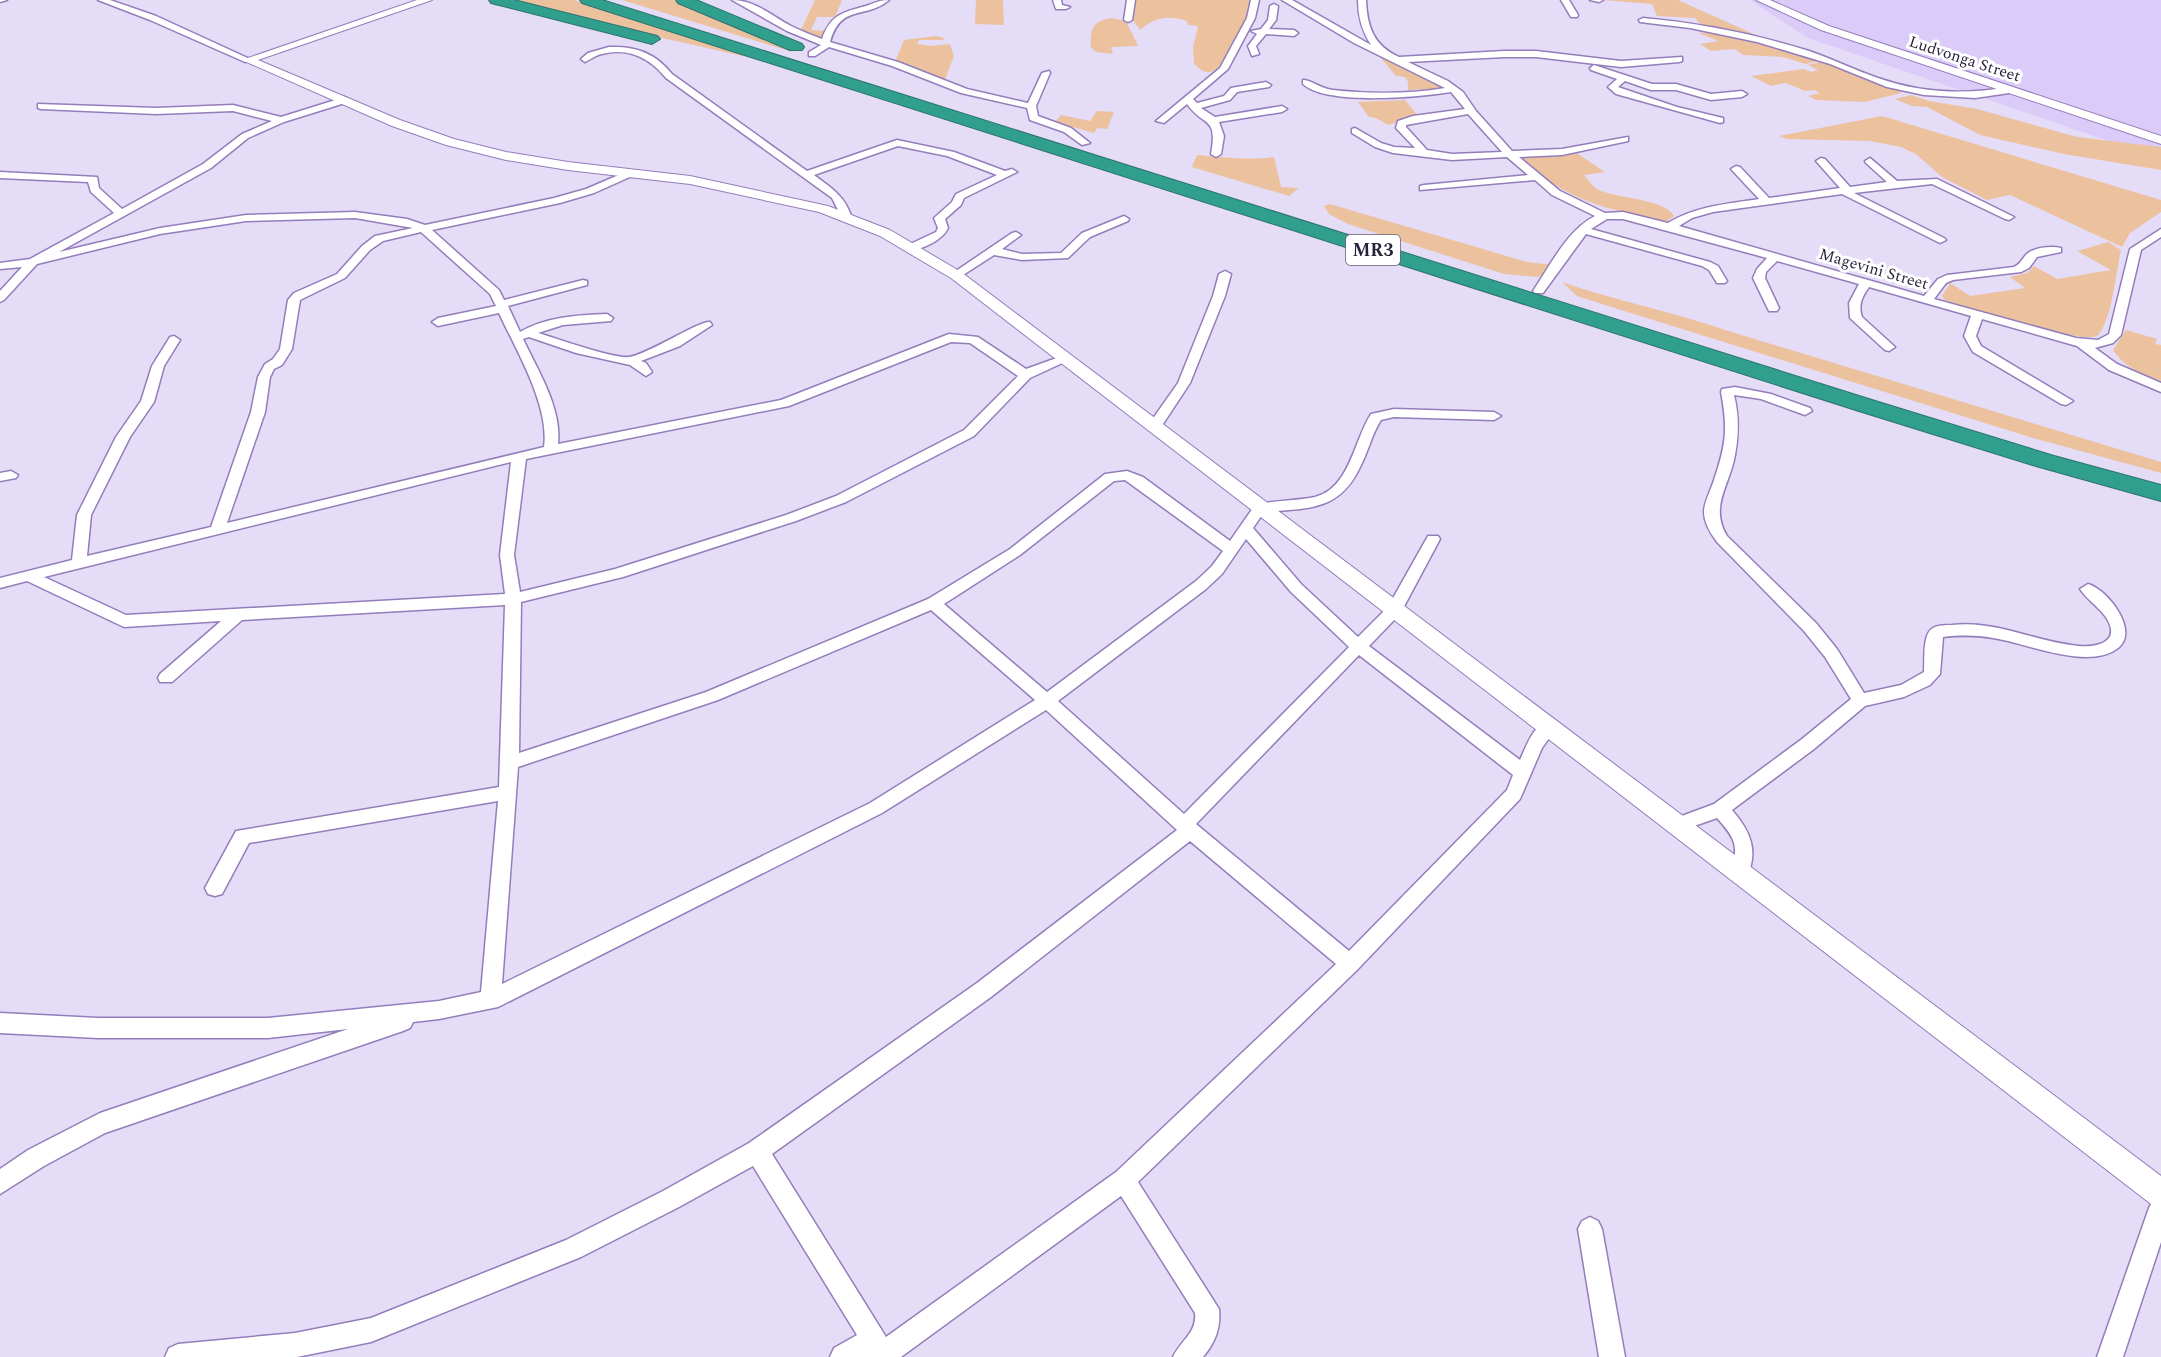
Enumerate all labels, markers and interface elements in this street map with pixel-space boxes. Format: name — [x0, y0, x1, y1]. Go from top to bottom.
street label: Ludvonga Street — [1906, 30, 2024, 88]
road number: MR3 — [1346, 235, 1400, 265]
street label: Magevini Street — [1816, 242, 1931, 296]

